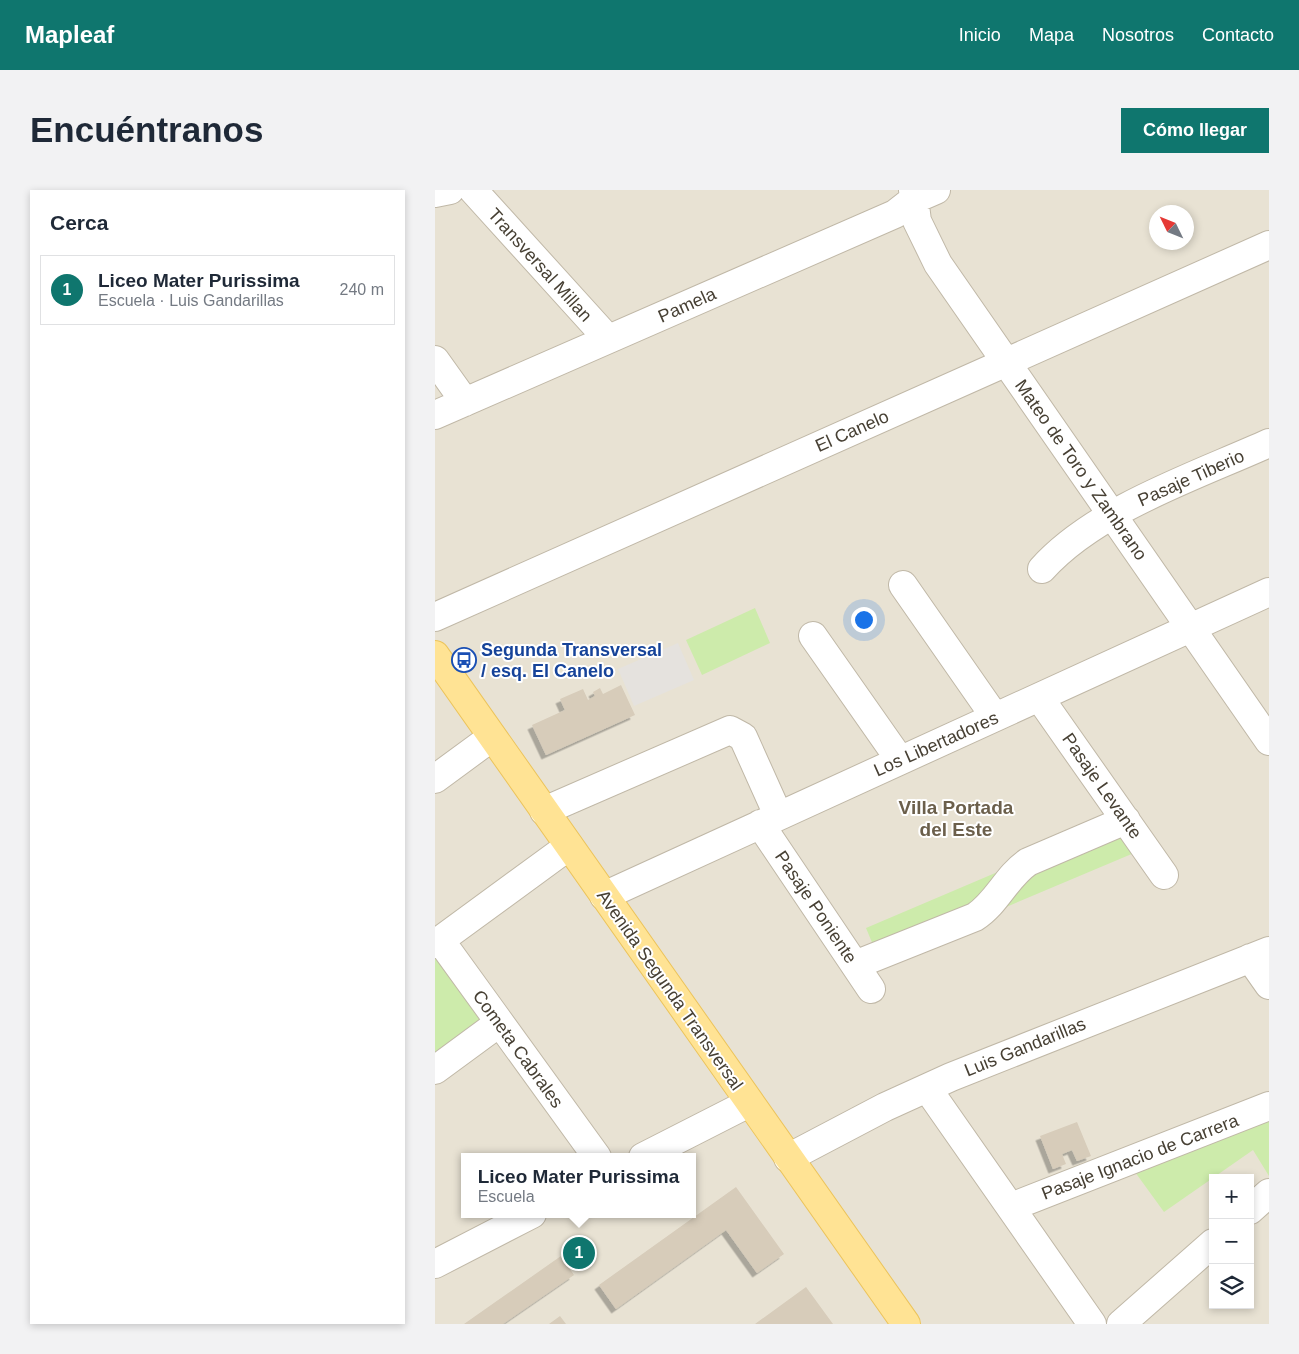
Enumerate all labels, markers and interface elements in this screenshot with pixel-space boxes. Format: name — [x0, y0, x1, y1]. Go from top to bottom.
text: Mapleaf — [25, 21, 114, 48]
text: Inicio — [959, 25, 1001, 45]
text: Mapa — [1029, 25, 1074, 45]
text: Nosotros — [1102, 25, 1174, 45]
text: Contacto — [1202, 25, 1274, 45]
button: Cómo llegar — [1121, 108, 1269, 153]
text: Encuéntranos — [30, 110, 263, 149]
street label: Transversal Millan — [484, 204, 596, 326]
north arrow — [1149, 205, 1194, 250]
text: Cerca — [50, 211, 108, 234]
text: Liceo Mater Purissima — [98, 270, 300, 291]
text: 1 — [63, 281, 71, 298]
text: 240 m — [340, 281, 384, 298]
street label: Pamela — [655, 283, 720, 327]
text: Escuela · Luis Gandarillas — [98, 292, 284, 309]
street label: Mateo de Toro y Zambrano — [1011, 376, 1151, 564]
street label: El Canelo — [812, 406, 892, 456]
street label: Pasaje Tiberio — [1135, 446, 1247, 510]
your location — [851, 607, 877, 633]
place label: Segunda Transversal / esq. El Canelo — [481, 640, 662, 681]
bus stop icon: Segunda Transversal / esq. El Canelo — [451, 647, 477, 673]
street label: Los Libertadores — [871, 708, 1001, 780]
street label: Pasaje Levante — [1058, 729, 1146, 843]
district label: Villa Portada del Este — [899, 797, 1014, 840]
street label: Pasaje Poniente — [771, 847, 861, 967]
street label: Avenida Segunda Transversal — [593, 886, 747, 1094]
street label: Cometa Cabrales — [469, 986, 567, 1112]
street label: Luis Gandarillas — [961, 1014, 1089, 1080]
street label: Pasaje Ignacio de Carrera — [1039, 1110, 1242, 1204]
popup — [461, 1153, 696, 1218]
text: Liceo Mater Purissima — [478, 1166, 679, 1187]
map controls — [1209, 1174, 1254, 1309]
button: + — [1209, 1174, 1254, 1219]
text: Escuela — [478, 1188, 535, 1205]
button: − — [1209, 1219, 1254, 1264]
pin: 1 — [563, 1234, 595, 1272]
button: layers — [1209, 1264, 1254, 1309]

